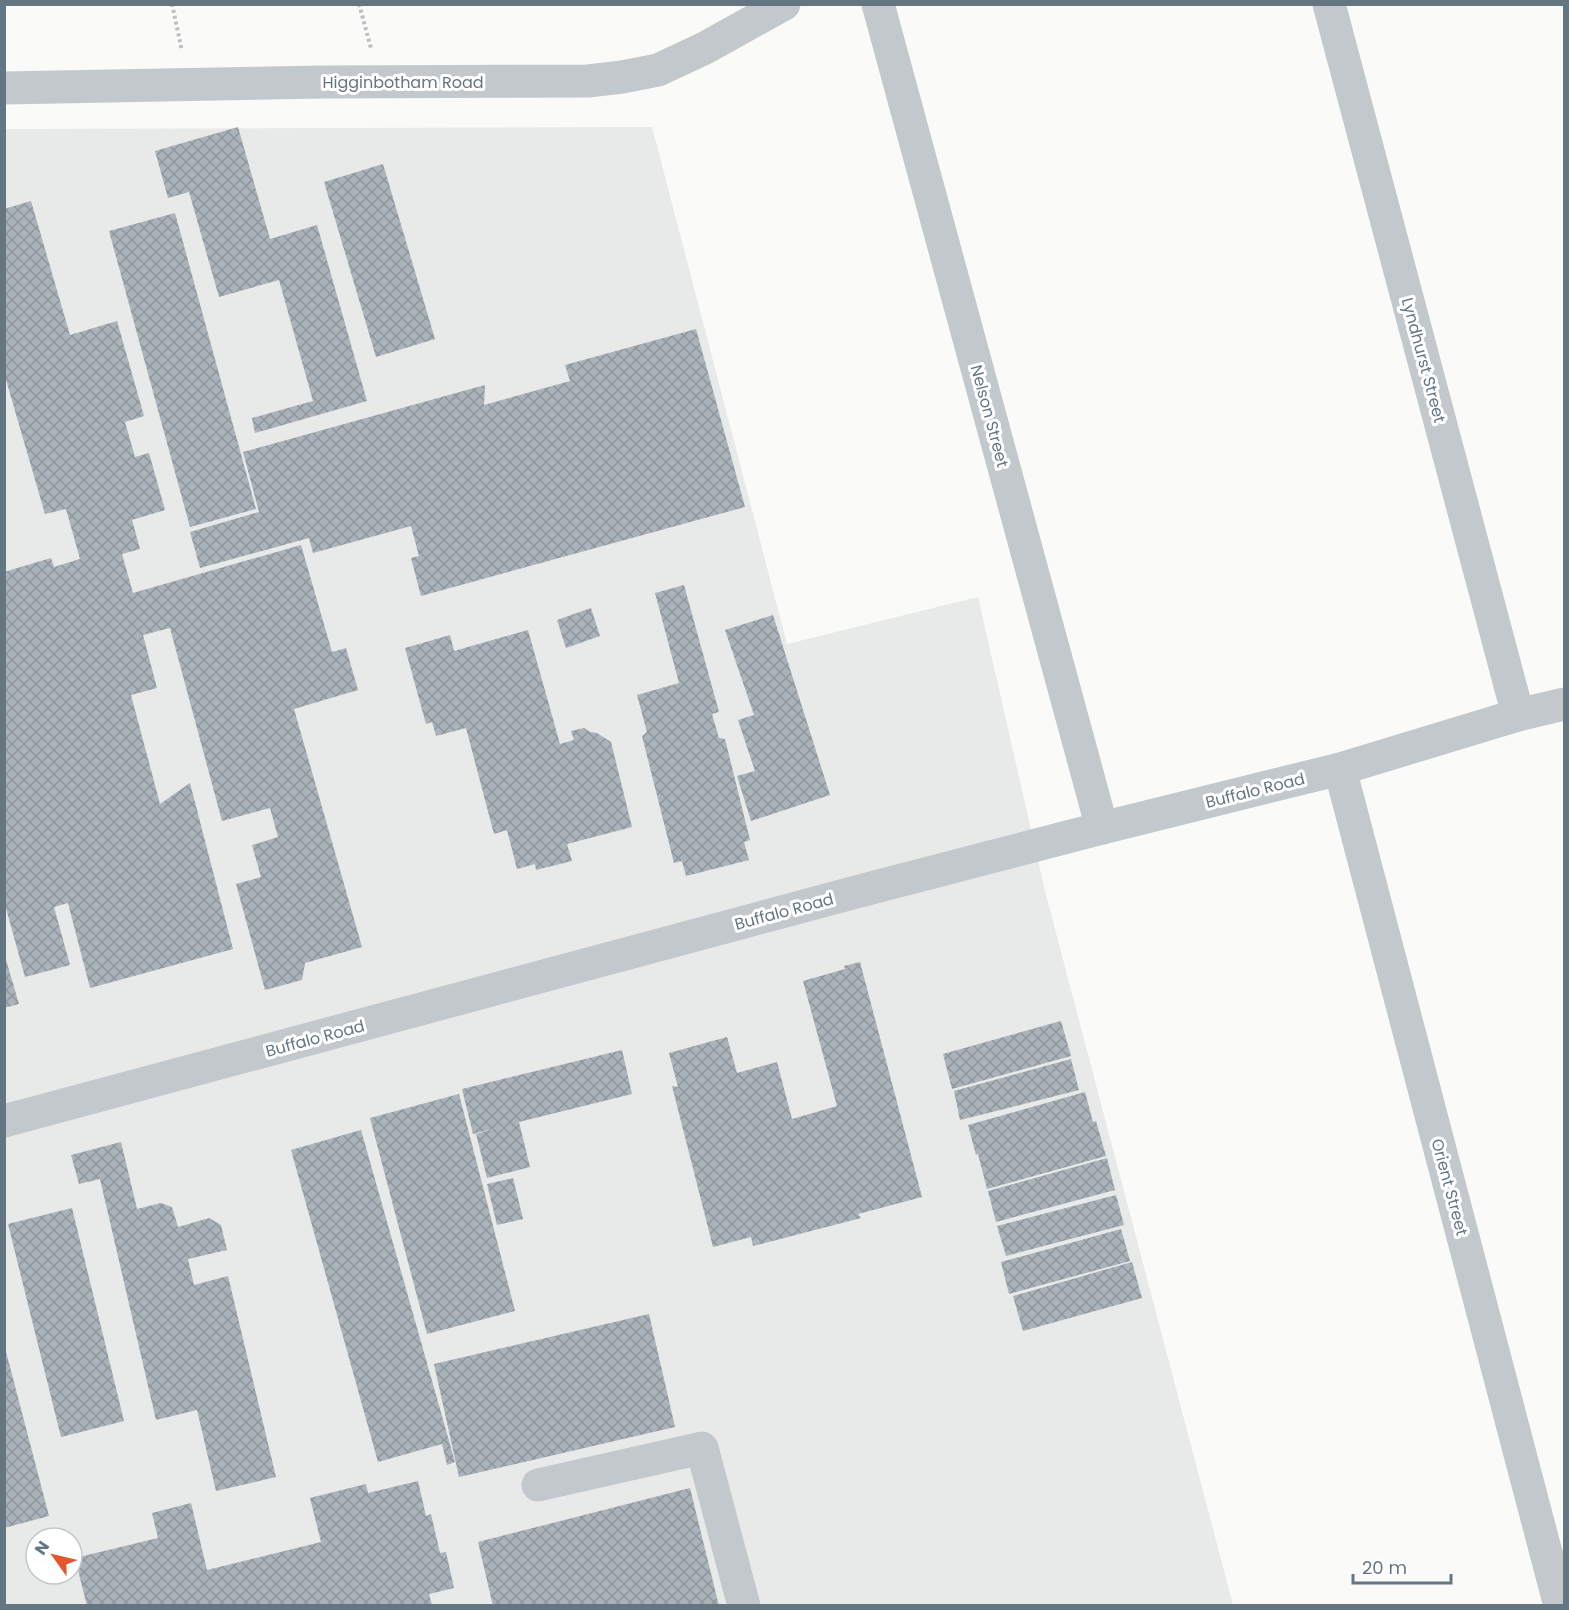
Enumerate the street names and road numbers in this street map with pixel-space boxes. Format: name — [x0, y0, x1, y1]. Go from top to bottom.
street label: Higginbotham Road — [322, 71, 484, 94]
street label: Lyndhurst Street — [1396, 295, 1451, 425]
street label: Nelson Street — [965, 362, 1014, 470]
street label: Buffalo Road — [1203, 767, 1307, 814]
street label: Buffalo Road — [732, 887, 836, 936]
street label: Buffalo Road — [263, 1014, 367, 1063]
street label: Orient Street — [1426, 1136, 1474, 1238]

